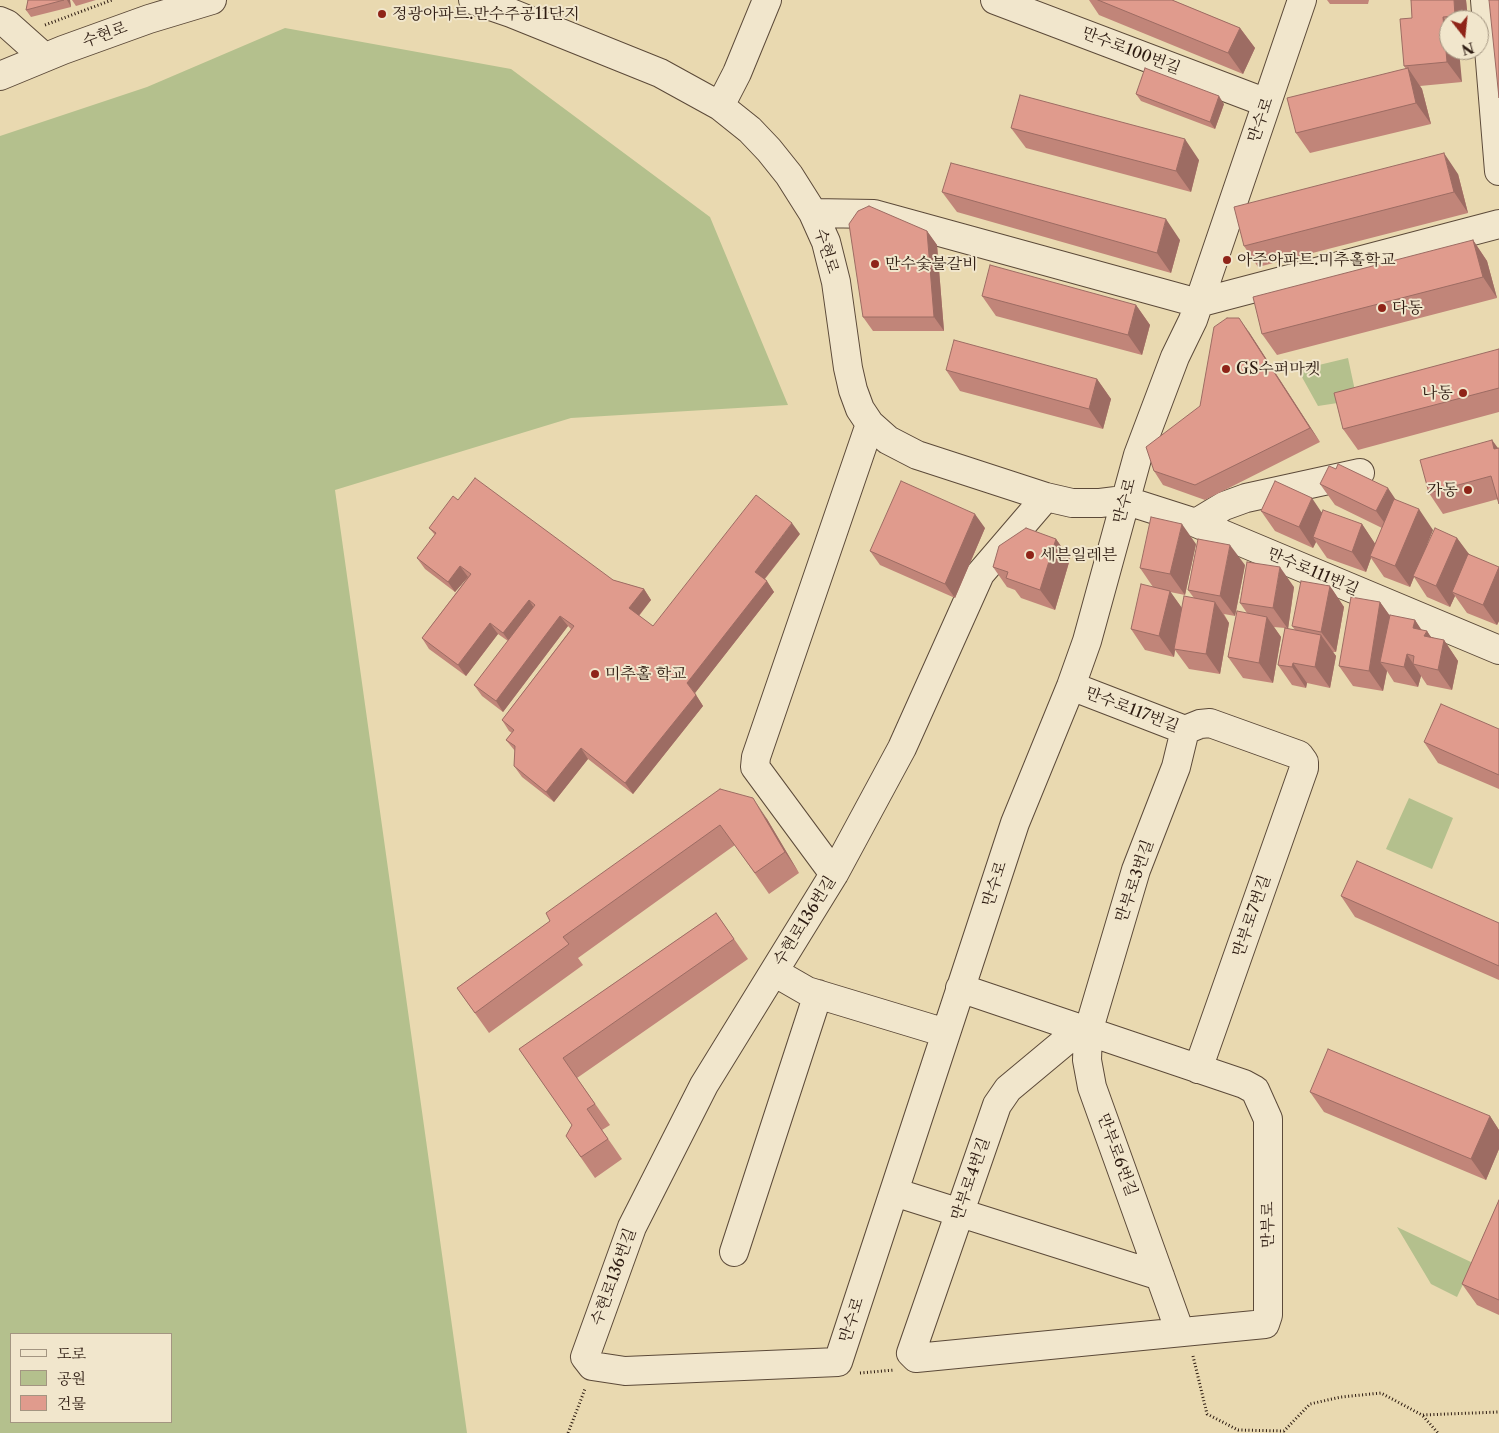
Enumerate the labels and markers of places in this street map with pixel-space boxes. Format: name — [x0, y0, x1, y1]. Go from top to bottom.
place label: 정광아파트.만수주공11단지 — [392, 4, 580, 24]
marker: 정광아파트.만수주공11단지 — [376, 8, 388, 20]
place label: 아주아파트.미추홀학교 — [1237, 250, 1396, 270]
place label: 만수숯불갈비 — [885, 254, 978, 274]
marker: 아주아파트.미추홀학교 — [1221, 254, 1233, 266]
marker: 만수숯불갈비 — [869, 258, 881, 270]
place label: 다동 — [1392, 298, 1423, 318]
marker: 다동 — [1376, 302, 1388, 314]
place label: GS수퍼마켓 — [1236, 359, 1320, 379]
marker: GS수퍼마켓 — [1220, 363, 1232, 375]
place label: 나동 — [1422, 383, 1453, 403]
marker: 나동 — [1457, 387, 1469, 399]
place label: 가동 — [1427, 480, 1458, 500]
marker: 가동 — [1462, 484, 1474, 496]
place label: 세븐일레븐 — [1040, 545, 1117, 565]
marker: 세븐일레븐 — [1024, 549, 1036, 561]
place label: 미추홀 학교 — [605, 664, 687, 684]
marker: 미추홀 학교 — [589, 668, 601, 680]

